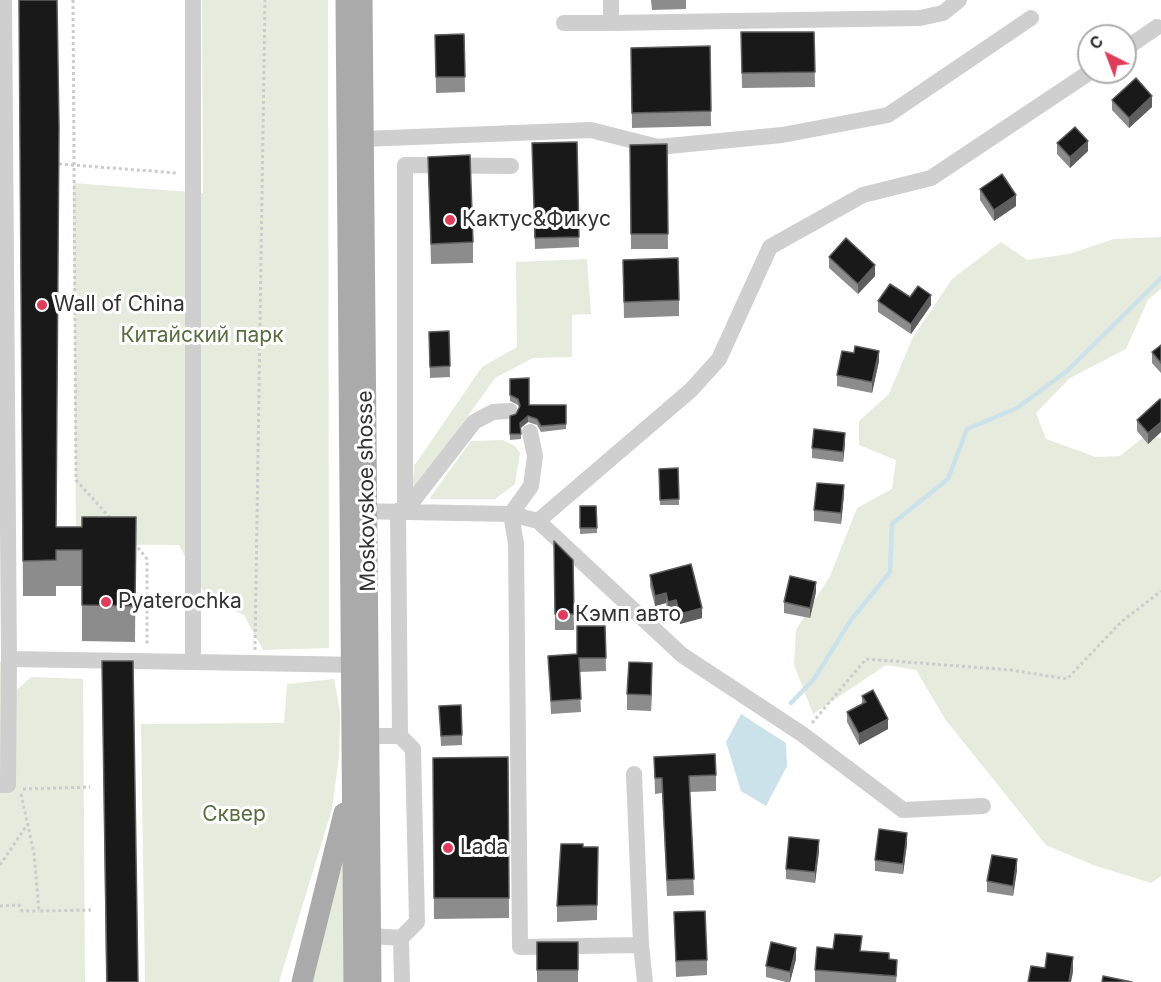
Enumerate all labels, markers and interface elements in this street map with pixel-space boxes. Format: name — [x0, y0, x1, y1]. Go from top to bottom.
north arrow — [1077, 24, 1137, 84]
text: С — [1085, 31, 1107, 54]
place label: Кактус&Фикус — [462, 207, 611, 233]
marker: Кактус&Фикус — [443, 213, 457, 227]
place label: Wall of China — [54, 292, 185, 318]
marker: Wall of China — [35, 298, 49, 312]
park label: Китайский парк — [120, 323, 284, 349]
street label: Moskovskoe shosse — [353, 390, 381, 592]
place label: Pyaterochka — [118, 589, 242, 615]
marker: Pyaterochka — [99, 595, 113, 609]
place label: Кэмп авто — [575, 602, 681, 628]
marker: Кэмп авто — [556, 608, 570, 622]
park label: Сквер — [202, 802, 266, 828]
place label: Lada — [460, 835, 508, 861]
marker: Lada — [441, 841, 455, 855]

